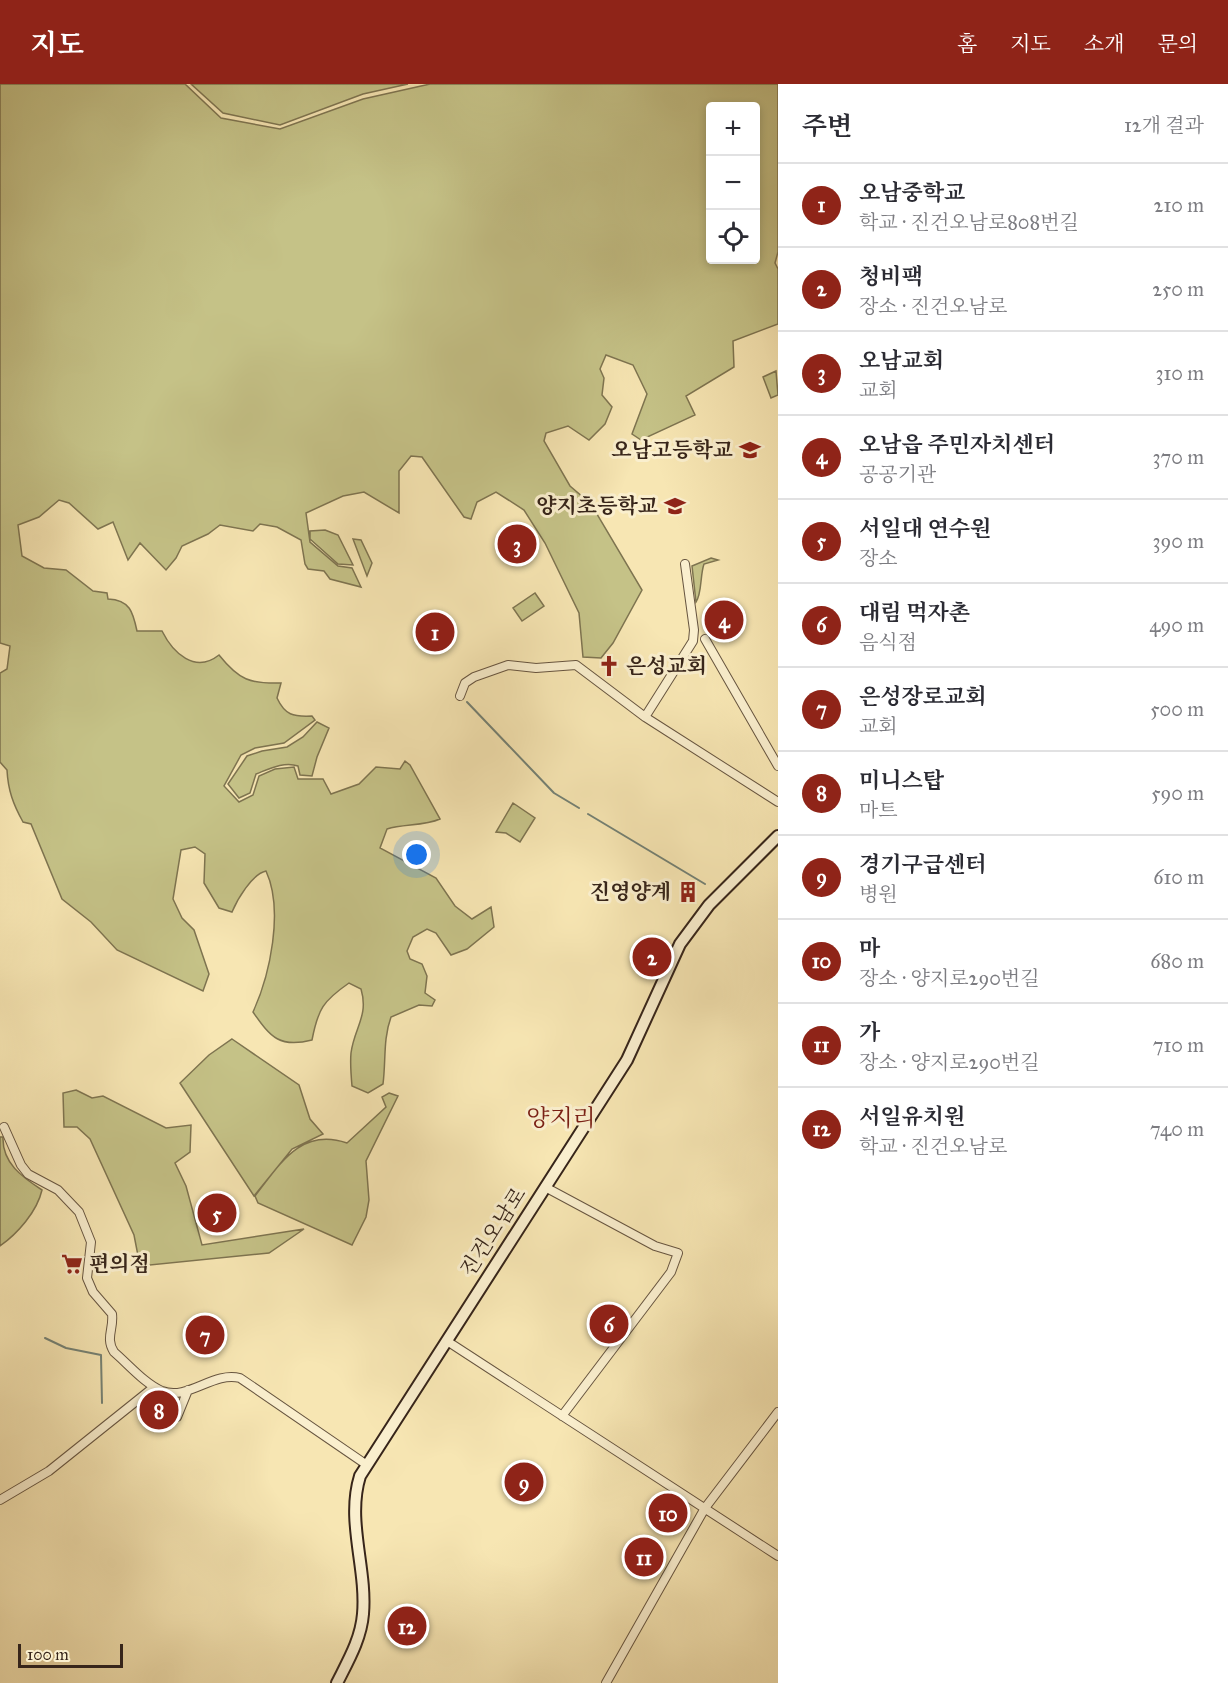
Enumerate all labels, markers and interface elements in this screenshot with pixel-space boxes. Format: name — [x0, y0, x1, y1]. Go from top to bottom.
text: 지도 — [30, 27, 84, 62]
text: 홈 — [957, 31, 977, 57]
text: 지도 — [1010, 31, 1051, 57]
text: 소개 — [1084, 31, 1124, 57]
text: 문의 — [1157, 31, 1198, 57]
map controls — [706, 102, 760, 264]
button: + — [706, 102, 760, 156]
text: 주변 — [802, 110, 852, 142]
text: 12개 결과 — [1124, 113, 1204, 137]
button: − — [706, 156, 760, 210]
text: 오남중학교 — [859, 179, 965, 206]
text: 1 — [818, 193, 825, 217]
text: 210 m — [1154, 193, 1204, 217]
button: locate — [706, 210, 760, 264]
text: 학교 · 진건오남로808번길 — [859, 210, 1079, 234]
text: 청비팩 — [859, 263, 923, 290]
text: 2 — [817, 277, 826, 301]
text: 250 m — [1152, 277, 1204, 301]
text: 장소 · 진건오남로 — [859, 294, 1007, 318]
text: 오남교회 — [859, 347, 944, 374]
text: 3 — [818, 361, 826, 385]
text: 310 m — [1155, 361, 1204, 385]
text: 교회 — [859, 378, 898, 402]
text: 오남읍 주민자치센터 — [859, 431, 1055, 458]
place label: 오남고등학교 — [611, 437, 733, 463]
school or university icon: 오남고등학교 — [738, 438, 762, 462]
text: 4 — [816, 445, 827, 469]
text: 370 m — [1153, 445, 1204, 469]
text: 공공기관 — [859, 462, 936, 486]
place label: 양지초등학교 — [536, 493, 658, 519]
school or university icon: 양지초등학교 — [663, 494, 687, 518]
text: 서일대 연수원 — [859, 515, 991, 542]
pin: 3 — [498, 522, 536, 566]
text: 5 — [817, 529, 826, 553]
text: 390 m — [1153, 529, 1204, 553]
text: 장소 — [859, 546, 898, 570]
pin: 4 — [704, 598, 744, 642]
text: 대림 먹자촌 — [859, 599, 970, 626]
pin: 1 — [416, 610, 454, 654]
text: 6 — [816, 613, 827, 637]
text: 490 m — [1149, 613, 1204, 637]
text: 음식점 — [859, 630, 917, 654]
place label: 은성교회 — [626, 653, 707, 679]
church icon: 은성교회 — [597, 654, 621, 678]
text: 은성장로교회 — [859, 683, 987, 710]
text: 7 — [816, 697, 827, 721]
text: 500 m — [1150, 697, 1204, 721]
text: 교회 — [859, 714, 898, 738]
text: 미니스탑 — [859, 767, 944, 794]
text: 8 — [816, 781, 827, 805]
text: 590 m — [1151, 781, 1204, 805]
text: 마트 — [859, 798, 898, 822]
your location — [402, 840, 431, 869]
text: 경기구급센터 — [859, 851, 987, 878]
text: 9 — [816, 865, 827, 889]
text: 610 m — [1153, 865, 1204, 889]
place label: 진영양계 — [590, 879, 671, 905]
building icon: 진영양계 — [676, 880, 700, 904]
text: 병원 — [859, 882, 898, 906]
pin: 2 — [632, 934, 672, 980]
text: 마 — [859, 935, 880, 962]
text: 10 — [812, 949, 831, 973]
text: 680 m — [1150, 949, 1204, 973]
text: 장소 · 양지로290번길 — [859, 966, 1039, 990]
text: 가 — [859, 1019, 880, 1046]
text: 11 — [814, 1033, 829, 1057]
text: 710 m — [1153, 1033, 1204, 1057]
text: 장소 · 양지로290번길 — [859, 1050, 1039, 1074]
district label: 양지리 — [526, 1103, 596, 1133]
text: 서일유치원 — [859, 1103, 965, 1130]
text: 12 — [813, 1117, 830, 1141]
text: 740 m — [1150, 1117, 1204, 1141]
text: 학교 · 진건오남로 — [859, 1134, 1007, 1158]
street label: 진건오남로 — [454, 1182, 532, 1282]
pin: 5 — [198, 1190, 236, 1236]
place label: 편의점 — [89, 1251, 150, 1277]
supermarket icon: 편의점 — [60, 1252, 84, 1276]
pin: 6 — [590, 1302, 628, 1346]
pin: 7 — [186, 1312, 224, 1358]
pin: 8 — [140, 1388, 178, 1432]
pin: 9 — [504, 1460, 544, 1504]
pin: 10 — [648, 1490, 688, 1536]
pin: 11 — [624, 1534, 664, 1580]
pin: 12 — [388, 1604, 426, 1648]
scale bar — [18, 1641, 123, 1668]
text: 100 m — [27, 1645, 69, 1664]

